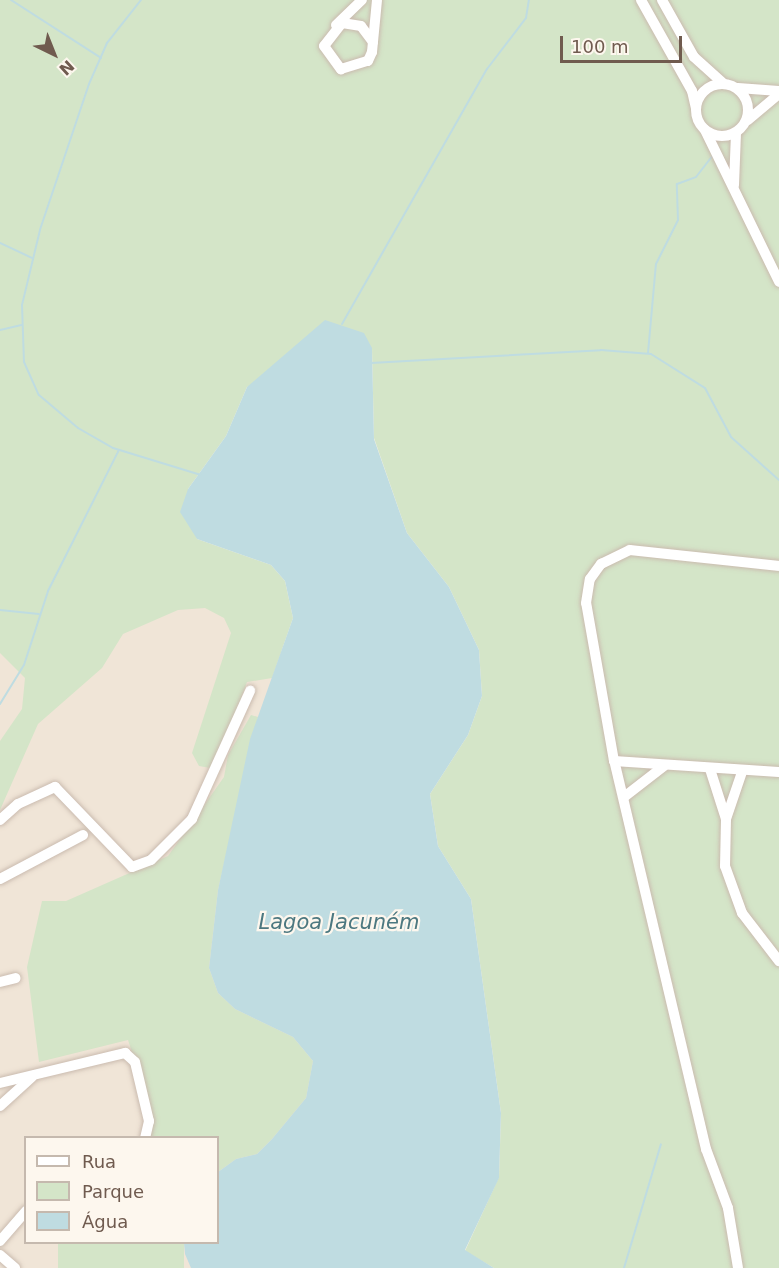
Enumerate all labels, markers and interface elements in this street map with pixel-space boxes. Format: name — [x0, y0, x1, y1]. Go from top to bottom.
north arrow — [24, 24, 84, 84]
scale bar — [563, 24, 684, 62]
text: 100 m — [571, 36, 629, 57]
text: N — [55, 56, 78, 79]
water label: Lagoa Jacuném — [259, 909, 419, 935]
legend — [24, 1136, 219, 1244]
text: Rua — [82, 1151, 116, 1172]
text: Parque — [82, 1181, 144, 1202]
text: Água — [82, 1211, 128, 1232]

